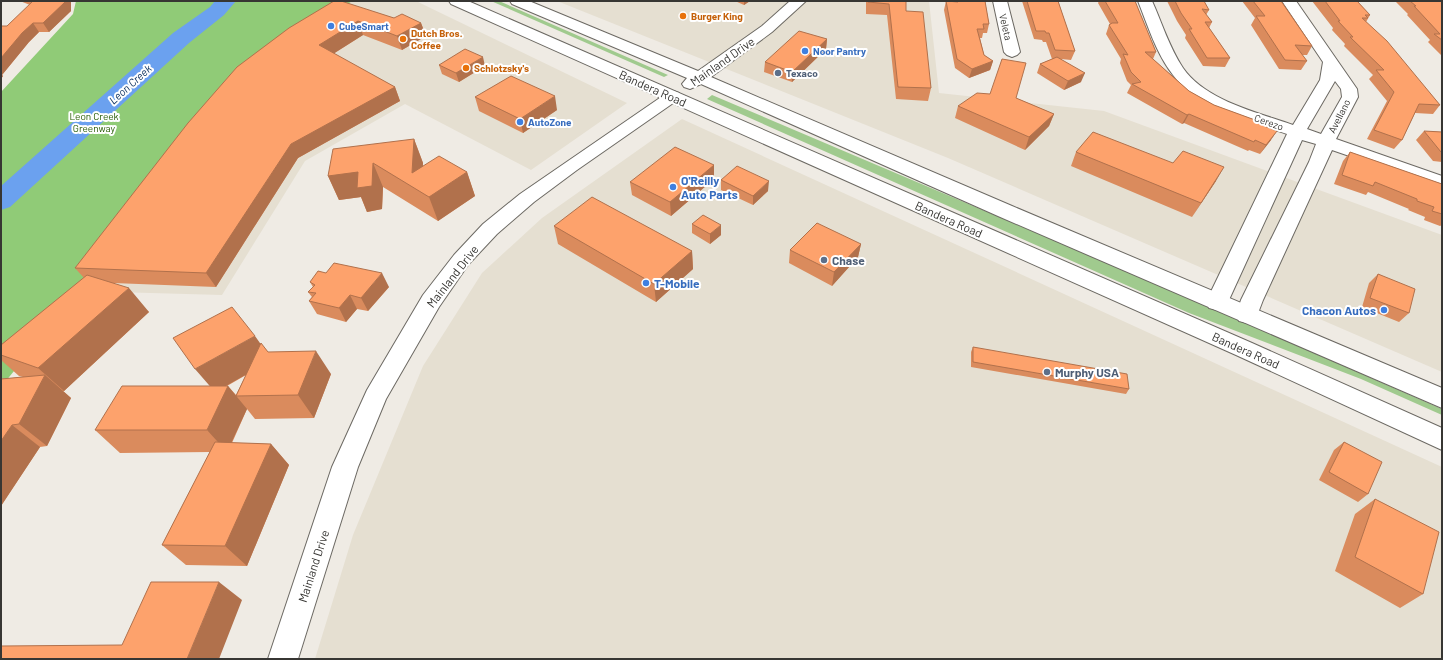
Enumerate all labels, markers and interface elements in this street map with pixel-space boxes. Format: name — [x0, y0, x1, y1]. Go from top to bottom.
place label: Burger King — [691, 10, 743, 22]
marker: Burger King — [678, 11, 688, 21]
street label: Veleta — [997, 12, 1015, 42]
place label: CubeSmart — [339, 20, 389, 32]
marker: CubeSmart — [326, 21, 336, 31]
place label: Dutch Bros. Coffee — [411, 27, 463, 51]
marker: Dutch Bros. Coffee — [398, 34, 408, 44]
street label: Mainland Drive — [687, 34, 757, 88]
place label: Noor Pantry — [813, 45, 866, 57]
marker: Noor Pantry — [800, 46, 810, 56]
water label: Leon Creek — [106, 61, 154, 106]
place label: Schlotzsky's — [474, 62, 529, 74]
marker: Schlotzsky's — [461, 63, 471, 73]
street label: Bandera Road — [617, 67, 689, 109]
place label: Texaco — [786, 67, 818, 79]
marker: Texaco — [773, 68, 783, 78]
street label: Avellano — [1325, 97, 1353, 135]
park label: Leon Creek Greenway — [69, 110, 119, 134]
street label: Cerezo — [1253, 111, 1285, 133]
place label: AutoZone — [528, 116, 572, 128]
marker: AutoZone — [515, 117, 525, 127]
place label: O'Reilly Auto Parts — [681, 173, 738, 201]
marker: O'Reilly Auto Parts — [668, 182, 678, 192]
street label: Bandera Road — [913, 198, 985, 240]
street label: Mainland Drive — [423, 242, 481, 310]
place label: Chase — [832, 253, 865, 267]
marker: Chase — [819, 255, 829, 265]
place label: T-Mobile — [654, 276, 700, 290]
marker: T-Mobile — [641, 278, 651, 288]
place label: Chacon Autos — [1302, 303, 1376, 317]
marker: Chacon Autos — [1379, 305, 1389, 315]
street label: Bandera Road — [1210, 329, 1282, 371]
place label: Murphy USA — [1055, 365, 1119, 379]
marker: Murphy USA — [1042, 367, 1052, 377]
street label: Mainland Drive — [295, 528, 331, 604]

